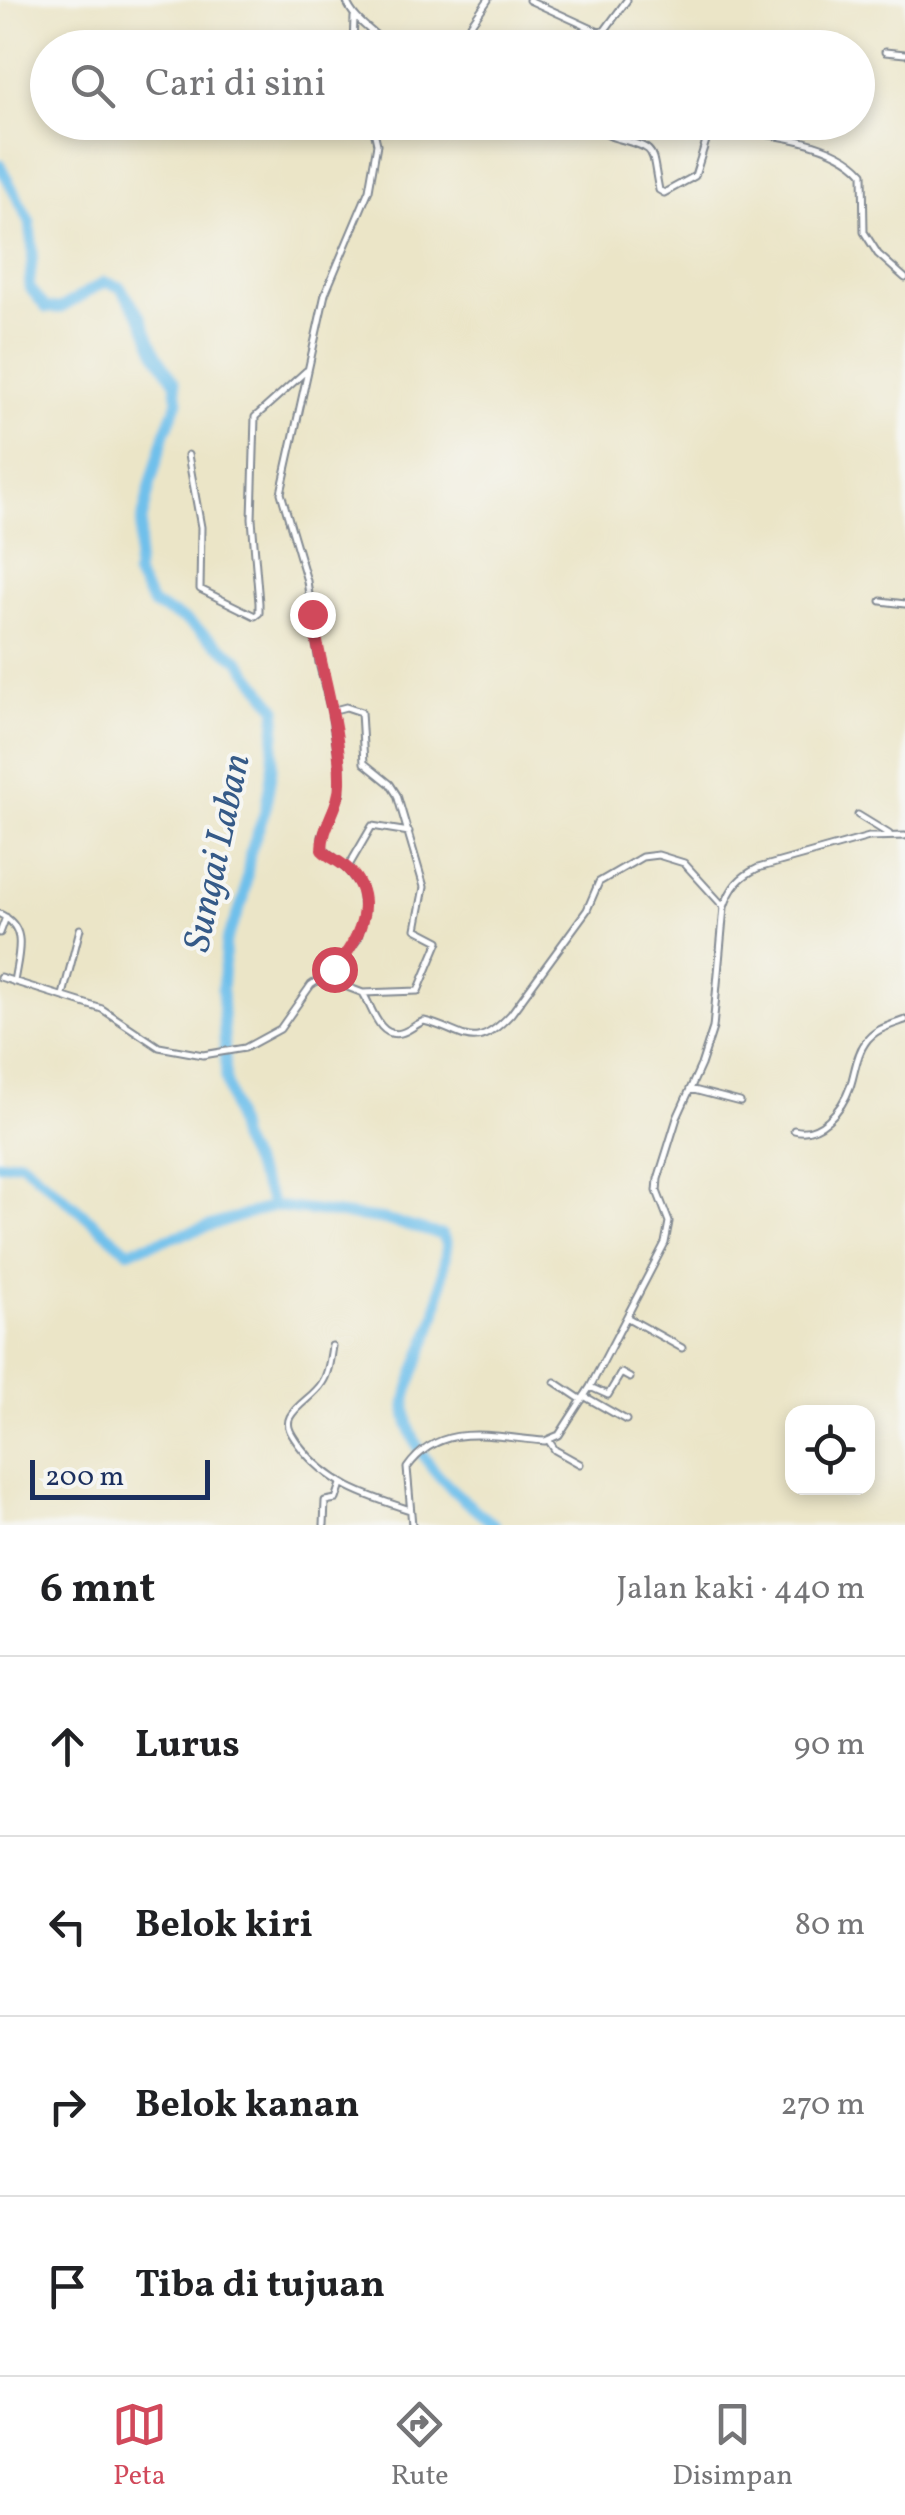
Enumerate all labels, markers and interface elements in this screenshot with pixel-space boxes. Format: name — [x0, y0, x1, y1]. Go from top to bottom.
search box — [30, 30, 875, 140]
icon: search — [65, 58, 120, 113]
text: Cari di sini — [145, 59, 326, 112]
route end — [290, 592, 336, 638]
water label: Sungai Laban — [172, 749, 266, 957]
route start — [312, 947, 358, 993]
map controls — [785, 1405, 875, 1495]
button: locate — [785, 1405, 875, 1495]
scale bar — [30, 1455, 210, 1500]
text: 200 m — [45, 1458, 124, 1497]
text: 6 mnt — [40, 1561, 155, 1620]
text: Jalan kaki · 440 m — [616, 1568, 865, 1612]
icon: ahead — [40, 1719, 95, 1774]
text: Lurus — [135, 1720, 240, 1773]
text: 90 m — [794, 1724, 865, 1768]
icon: left — [40, 1899, 95, 1954]
text: Belok kiri — [135, 1900, 313, 1953]
text: 80 m — [795, 1904, 865, 1948]
icon: right — [40, 2079, 95, 2134]
text: Belok kanan — [135, 2080, 360, 2133]
text: 270 m — [780, 2084, 865, 2128]
icon: arrive — [40, 2259, 95, 2314]
text: Tiba di tujuan — [135, 2260, 385, 2313]
tab: Peta — [112, 2397, 167, 2496]
tab: Rute — [391, 2397, 448, 2496]
tab: Disimpan — [672, 2397, 793, 2496]

